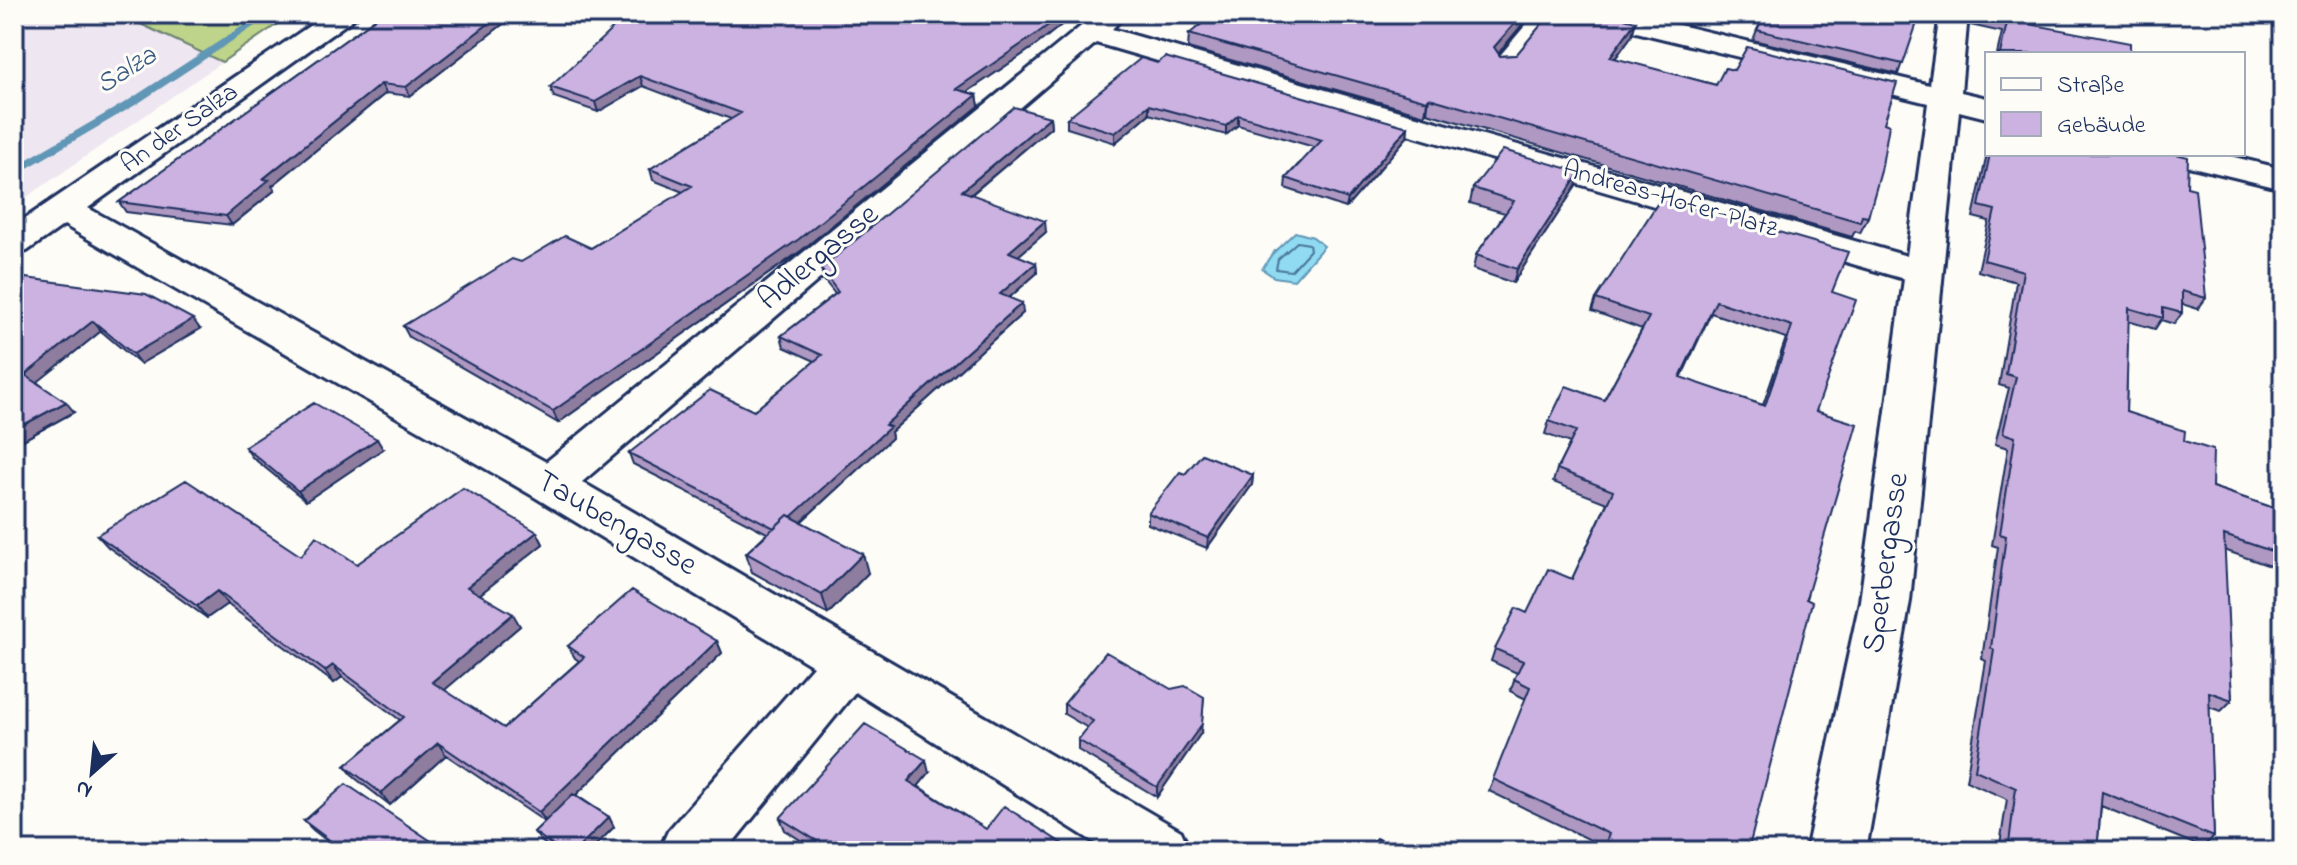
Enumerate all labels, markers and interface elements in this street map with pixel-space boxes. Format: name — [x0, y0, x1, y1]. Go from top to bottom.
water label: Salza — [89, 36, 166, 106]
legend — [1985, 52, 2245, 156]
text: Straße — [2057, 69, 2124, 104]
street label: An der Salza — [113, 74, 247, 184]
text: Gebäude — [2057, 109, 2146, 144]
street label: Andreas-Hofer-Platz — [1558, 151, 1782, 249]
street label: Adlergasse — [748, 193, 891, 323]
street label: Taubengasse — [527, 459, 706, 590]
street label: Sperbergasse — [1851, 469, 1923, 656]
north arrow — [52, 733, 132, 813]
text: N — [70, 771, 98, 806]

